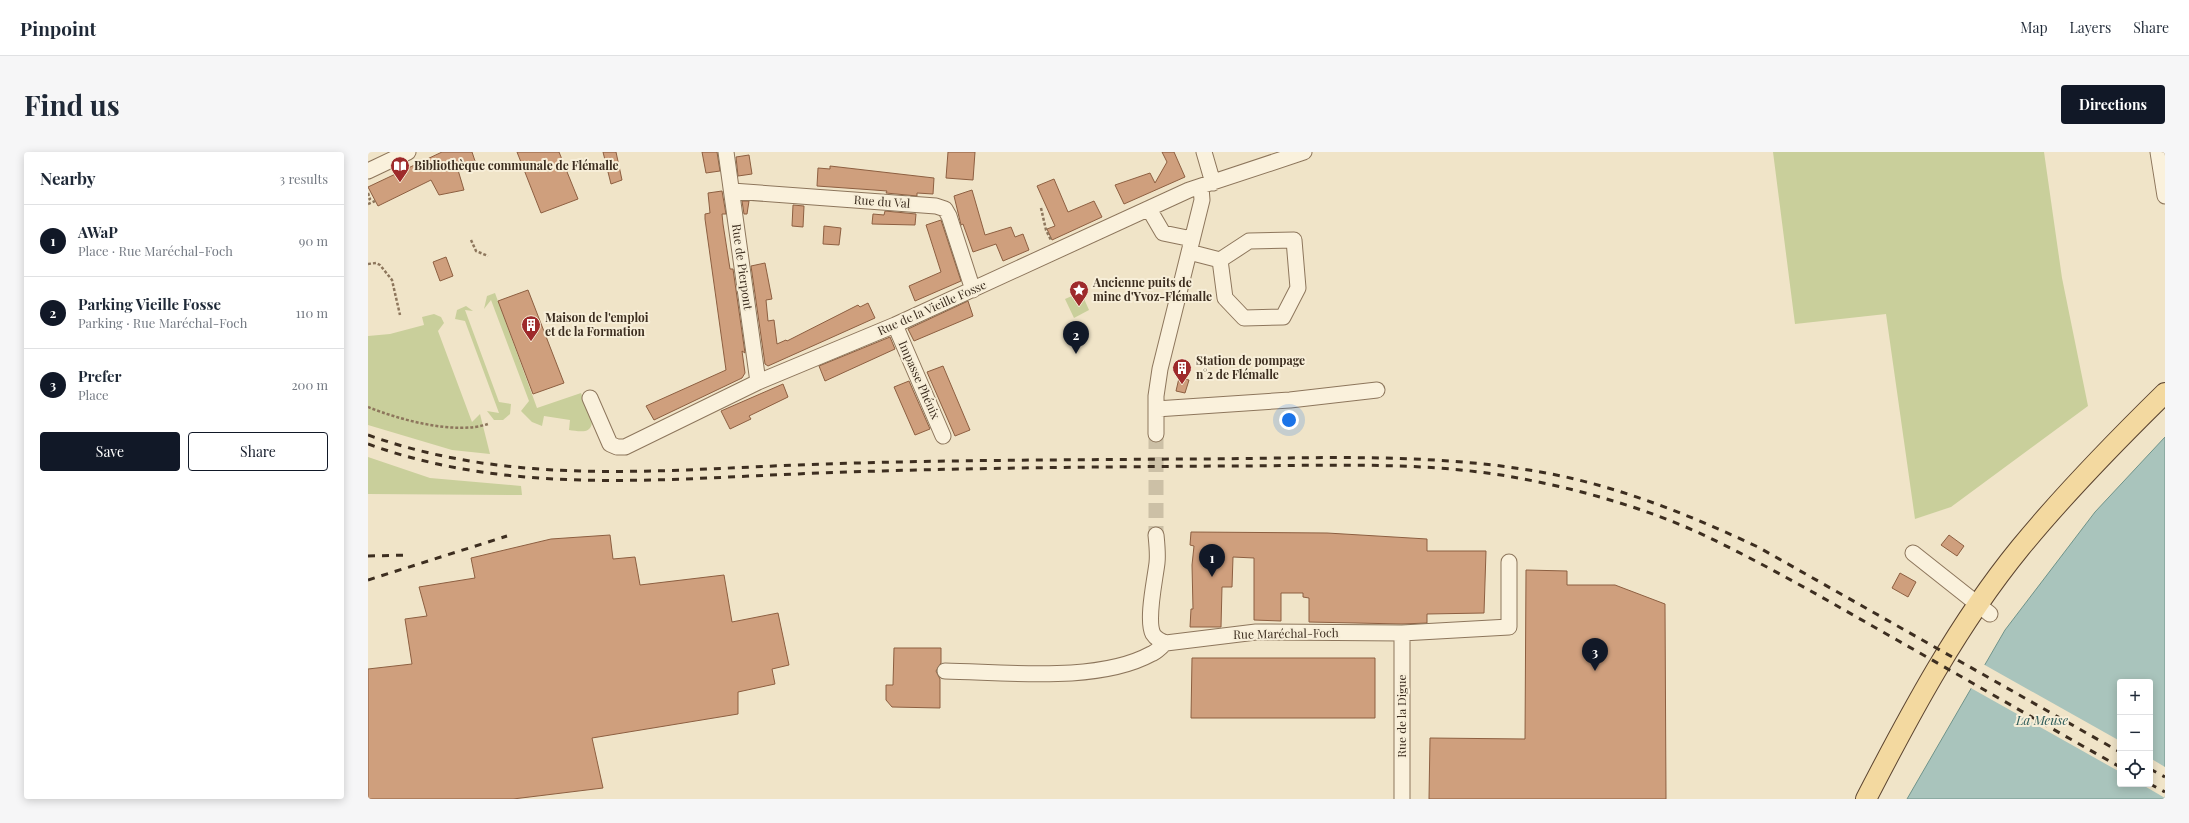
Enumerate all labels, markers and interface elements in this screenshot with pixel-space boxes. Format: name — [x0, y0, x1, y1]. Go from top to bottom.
text: Pinpoint — [20, 15, 96, 41]
text: Map — [2020, 18, 2048, 37]
text: Layers — [2070, 18, 2111, 37]
text: Share — [2133, 18, 2169, 37]
button: Directions — [2061, 85, 2165, 124]
text: Find us — [24, 86, 120, 123]
library icon: Bibliothèque communale de Flémalle — [389, 155, 411, 183]
place label: Bibliothèque communale de Flémalle — [414, 157, 619, 173]
text: Nearby — [40, 167, 95, 189]
text: 3 results — [279, 170, 328, 187]
street label: Rue du Val — [853, 191, 911, 211]
text: AWaP — [78, 222, 118, 242]
street label: Rue de Pierpont — [729, 223, 757, 312]
text: 1 — [51, 232, 55, 249]
text: 90 m — [299, 232, 328, 249]
text: Place · Rue Maréchal-Foch — [78, 242, 233, 259]
place label: Ancienne puits de mine d'Yvoz-Flémalle — [1092, 274, 1212, 304]
street label: Rue de la Vieille Fosse — [875, 276, 988, 338]
place icon: Ancienne puits de mine d'Yvoz-Flémalle — [1068, 279, 1090, 307]
text: Parking Vieille Fosse — [78, 294, 221, 314]
text: 2 — [50, 304, 56, 321]
text: 110 m — [296, 304, 328, 321]
place label: Maison de l'emploi et de la Formation — [545, 309, 649, 339]
text: Parking · Rue Maréchal-Foch — [78, 314, 247, 331]
building icon: Maison de l'emploi et de la Formation — [520, 314, 542, 342]
pin: 2 — [1063, 321, 1089, 354]
street label: Impasse Phénix — [895, 338, 945, 422]
place label: Station de pompage n°2 de Flémalle — [1196, 352, 1305, 382]
building icon: Station de pompage n°2 de Flémalle — [1171, 357, 1193, 385]
text: Prefer — [78, 366, 121, 386]
text: 3 — [50, 376, 56, 393]
text: 200 m — [291, 376, 328, 393]
text: Place — [78, 386, 109, 403]
your location — [1279, 410, 1299, 430]
button: Save — [40, 432, 180, 471]
button: Share — [188, 432, 328, 471]
pin: 1 — [1199, 544, 1225, 577]
street label: Rue Maréchal-Foch — [1233, 624, 1339, 642]
pin: 3 — [1582, 638, 1608, 671]
street label: Rue de la Digue — [1393, 674, 1409, 758]
map controls — [2117, 679, 2153, 787]
button: + — [2117, 679, 2153, 715]
water label: La Meuse — [2015, 711, 2068, 728]
button: − — [2117, 715, 2153, 751]
button: locate — [2117, 751, 2153, 787]

